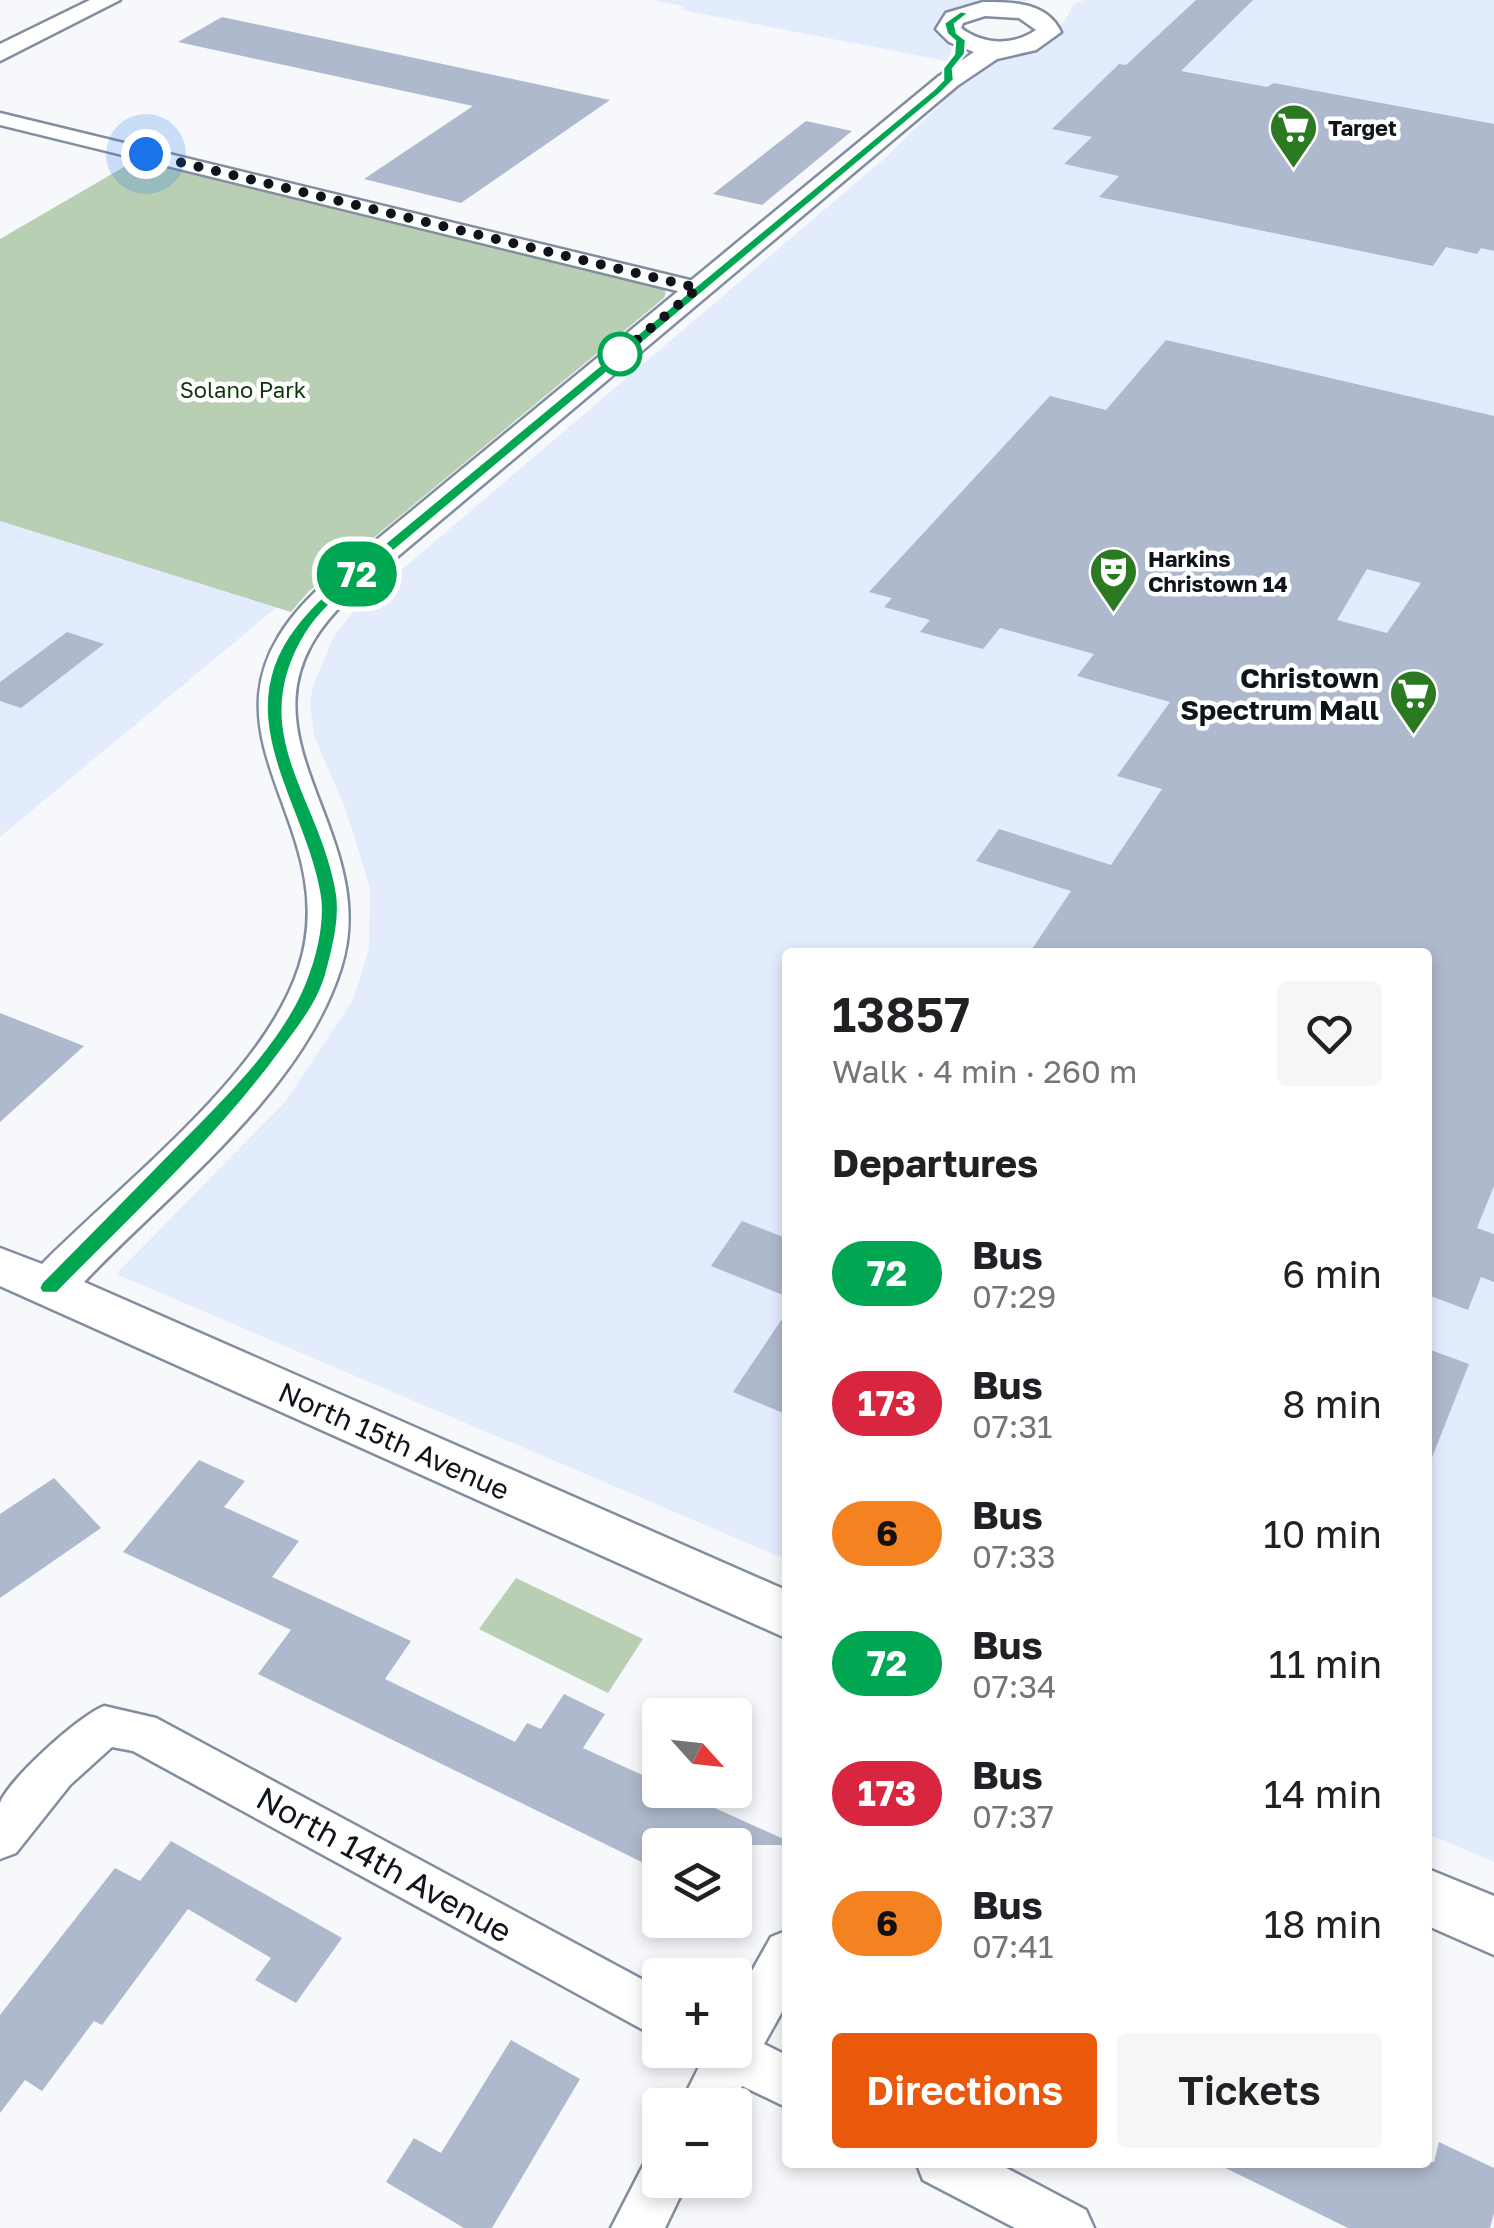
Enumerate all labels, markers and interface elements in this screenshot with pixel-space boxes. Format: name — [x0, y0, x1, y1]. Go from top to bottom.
supermarket icon: Target — [1267, 102, 1319, 170]
place label: Target — [1328, 114, 1397, 141]
your location — [121, 129, 171, 179]
unlabelled marker — [599, 333, 641, 375]
park label: Solano Park — [180, 376, 306, 403]
line badge: 72 — [312, 542, 402, 606]
place label: Harkins Christown 14 — [1148, 545, 1288, 597]
theatre icon: Harkins Christown 14 — [1087, 546, 1139, 614]
text: 72 — [337, 553, 377, 595]
place label: Christown Spectrum Mall — [1180, 661, 1379, 726]
supermarket icon: Christown Spectrum Mall — [1388, 668, 1440, 736]
button: heart — [1277, 981, 1382, 1086]
text: 13857 — [832, 985, 970, 1043]
text: Walk · 4 min · 260 m — [832, 1052, 1137, 1090]
text: Departures — [832, 1140, 1038, 1185]
text: Bus — [972, 1232, 1043, 1277]
text: 6 min — [1282, 1251, 1382, 1296]
text: 72 — [867, 1252, 907, 1294]
text: 07:29 — [972, 1277, 1056, 1315]
text: Bus — [972, 1362, 1043, 1407]
street label: North 15th Avenue — [274, 1375, 515, 1506]
text: 8 min — [1282, 1381, 1382, 1426]
text: 173 — [858, 1382, 916, 1424]
text: 07:31 — [972, 1407, 1053, 1445]
text: Bus — [972, 1492, 1043, 1537]
text: 10 min — [1263, 1511, 1382, 1556]
text: 6 — [876, 1512, 898, 1554]
text: 07:33 — [972, 1537, 1056, 1575]
text: Bus — [972, 1622, 1043, 1667]
text: 11 min — [1268, 1641, 1382, 1686]
text: 72 — [867, 1642, 907, 1684]
text: 07:34 — [972, 1667, 1057, 1705]
north arrow — [642, 1698, 752, 1808]
map controls — [642, 1698, 752, 2198]
text: Bus — [972, 1752, 1043, 1797]
text: 14 min — [1264, 1771, 1382, 1816]
text: 173 — [858, 1772, 916, 1814]
street label: North 14th Avenue — [250, 1778, 519, 1950]
text: 07:37 — [972, 1797, 1054, 1835]
button: layers — [642, 1828, 752, 1938]
text: Bus — [972, 1882, 1043, 1927]
text: 18 min — [1264, 1901, 1382, 1946]
text: 6 — [876, 1902, 898, 1944]
text: 07:41 — [972, 1927, 1053, 1965]
button: + — [642, 1958, 752, 2068]
button: Directions — [832, 2033, 1097, 2148]
button: Tickets — [1117, 2033, 1382, 2148]
button: − — [642, 2088, 752, 2198]

